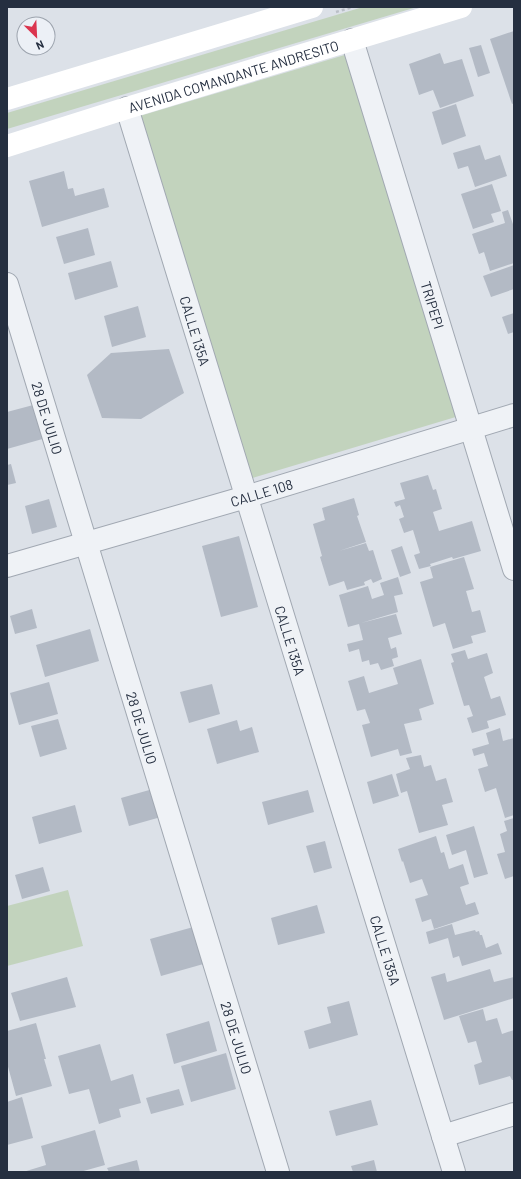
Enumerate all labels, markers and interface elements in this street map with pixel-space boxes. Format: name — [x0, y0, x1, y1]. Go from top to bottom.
north arrow — [16, 16, 56, 56]
street label: AVENIDA COMANDANTE ANDRESITO — [126, 36, 341, 116]
text: N — [34, 38, 46, 53]
street label: TRIPEPI — [418, 279, 448, 331]
street label: CALLE 135A — [177, 294, 214, 368]
street label: 28 DE JULIO — [29, 380, 67, 456]
street label: CALLE 108 — [228, 475, 295, 510]
street label: CALLE 135A — [272, 604, 309, 678]
street label: 28 DE JULIO — [123, 689, 162, 766]
street label: CALLE 135A — [367, 913, 405, 988]
street label: 28 DE JULIO — [218, 999, 256, 1076]

